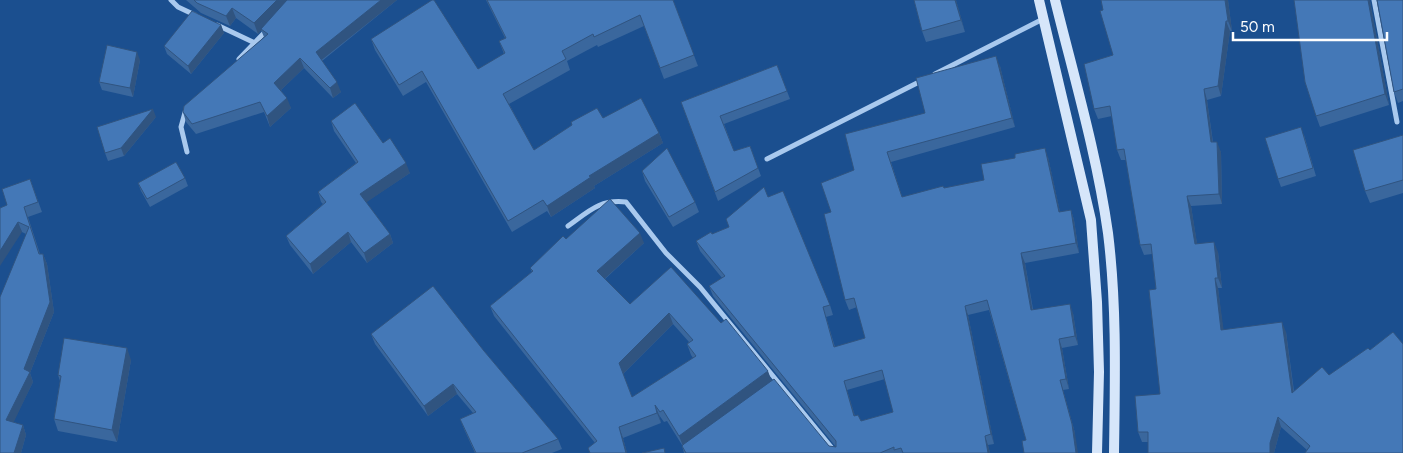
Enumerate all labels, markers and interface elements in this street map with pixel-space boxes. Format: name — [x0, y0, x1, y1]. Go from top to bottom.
scale bar — [1233, 10, 1387, 42]
text: 50 m — [1240, 18, 1275, 36]

